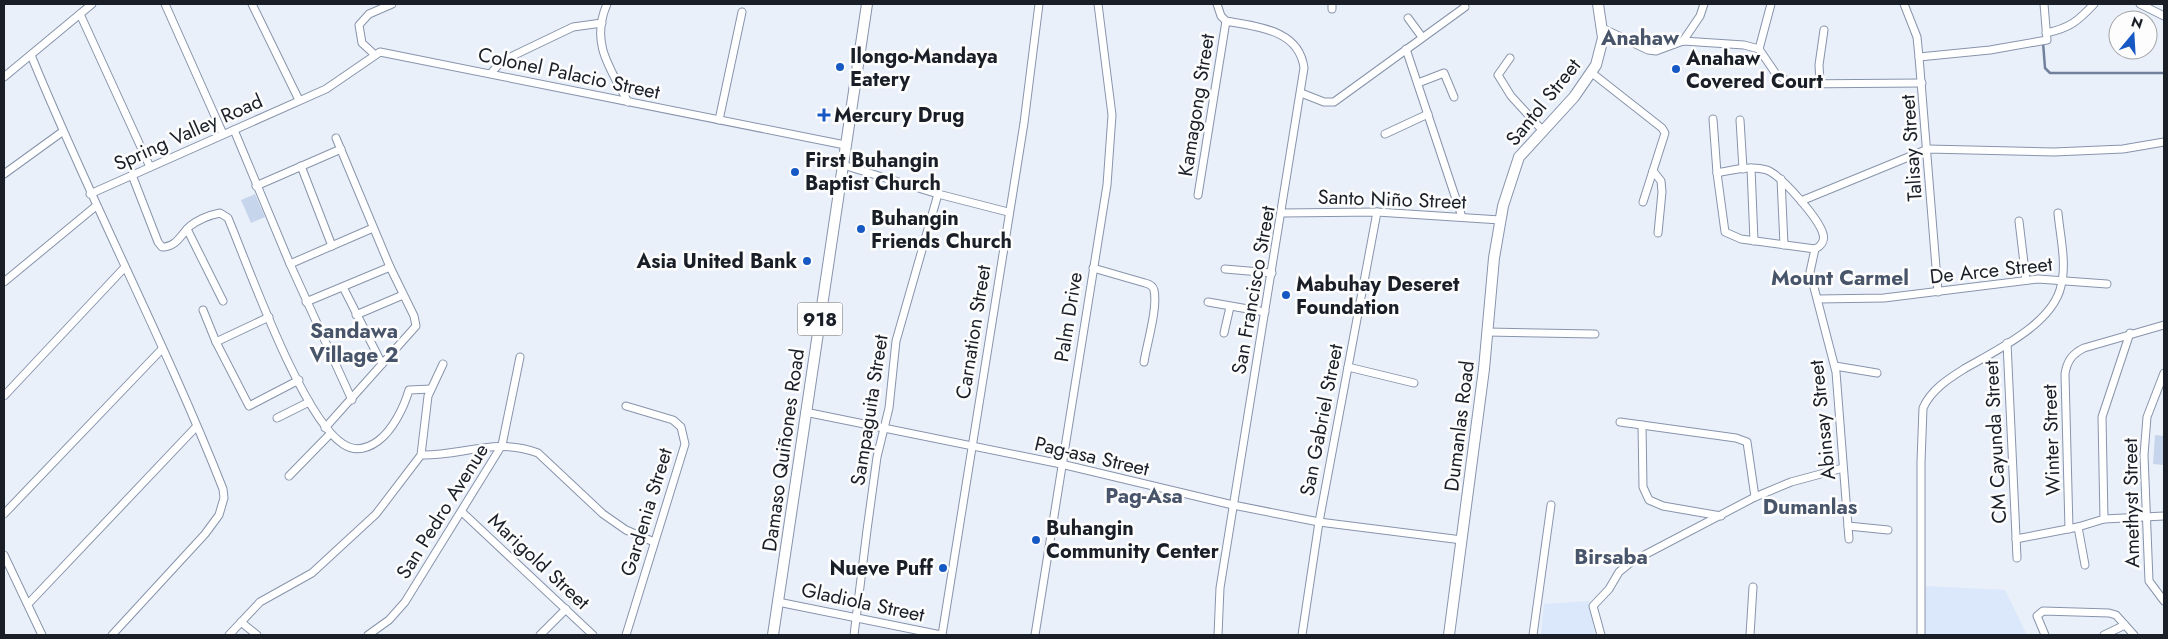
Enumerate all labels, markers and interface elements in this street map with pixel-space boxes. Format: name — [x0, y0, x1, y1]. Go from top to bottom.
north arrow — [2108, 10, 2158, 60]
text: N — [2129, 11, 2145, 34]
district label: Anahaw — [1600, 23, 1680, 53]
street label: Kamagong Street — [1171, 31, 1222, 179]
street label: Colonel Palacio Street — [475, 40, 663, 107]
place label: Ilongo-Mandaya Eatery — [850, 42, 998, 94]
place label: Anahaw Covered Court — [1685, 44, 1823, 96]
street label: Santol Street — [1499, 52, 1588, 152]
marker: Ilongo-Mandaya Eatery — [834, 61, 846, 73]
marker: Anahaw Covered Court — [1670, 63, 1682, 75]
street label: Spring Valley Road — [109, 87, 267, 178]
street label: Talisay Street — [1893, 93, 1930, 202]
place label: Mercury Drug — [834, 101, 964, 130]
marker: Mercury Drug — [818, 109, 830, 121]
place label: First Buhangin Baptist Church — [805, 146, 941, 198]
marker: First Buhangin Baptist Church — [789, 166, 801, 178]
street label: Santo Niño Street — [1317, 182, 1467, 217]
street label: San Francisco Street — [1224, 203, 1283, 377]
place label: Buhangin Friends Church — [871, 204, 1012, 256]
marker: Buhangin Friends Church — [855, 223, 867, 235]
place label: Asia United Bank — [636, 247, 797, 276]
street label: De Arce Street — [1928, 250, 2054, 291]
marker: Asia United Bank — [801, 255, 813, 267]
street label: Carnation Street — [949, 263, 998, 401]
district label: Mount Carmel — [1771, 263, 1909, 293]
street label: Palm Drive — [1047, 270, 1090, 364]
place label: Mabuhay Deseret Foundation — [1296, 270, 1460, 322]
marker: Mabuhay Deseret Foundation — [1280, 289, 1292, 301]
road number: 918 — [798, 302, 842, 336]
district label: Sandawa Village 2 — [309, 316, 398, 370]
street label: Sampaguita Street — [843, 332, 896, 488]
street label: San Gabriel Street — [1293, 341, 1350, 499]
street label: Damaso Quiñones Road — [755, 347, 812, 553]
street label: Abinsay Street — [1802, 358, 1843, 481]
street label: Dumanlas Road — [1437, 359, 1482, 493]
street label: CM Cayunda Street — [1977, 359, 2014, 524]
street label: Winter Street — [2035, 384, 2068, 496]
street label: Pag-asa Street — [1032, 429, 1152, 484]
street label: San Pedro Avenue — [389, 438, 496, 585]
street label: Amethyst Street — [2116, 438, 2147, 568]
street label: Gardenia Street — [613, 444, 680, 580]
district label: Pag-Asa — [1105, 481, 1183, 511]
district label: Dumanlas — [1763, 492, 1858, 522]
street label: Marigold Street — [481, 506, 596, 616]
place label: Buhangin Community Center — [1046, 514, 1220, 566]
marker: Buhangin Community Center — [1030, 534, 1042, 546]
district label: Birsaba — [1574, 542, 1648, 572]
place label: Nueve Puff — [829, 554, 934, 583]
marker: Nueve Puff — [937, 562, 949, 574]
street label: Gladiola Street — [799, 575, 927, 630]

